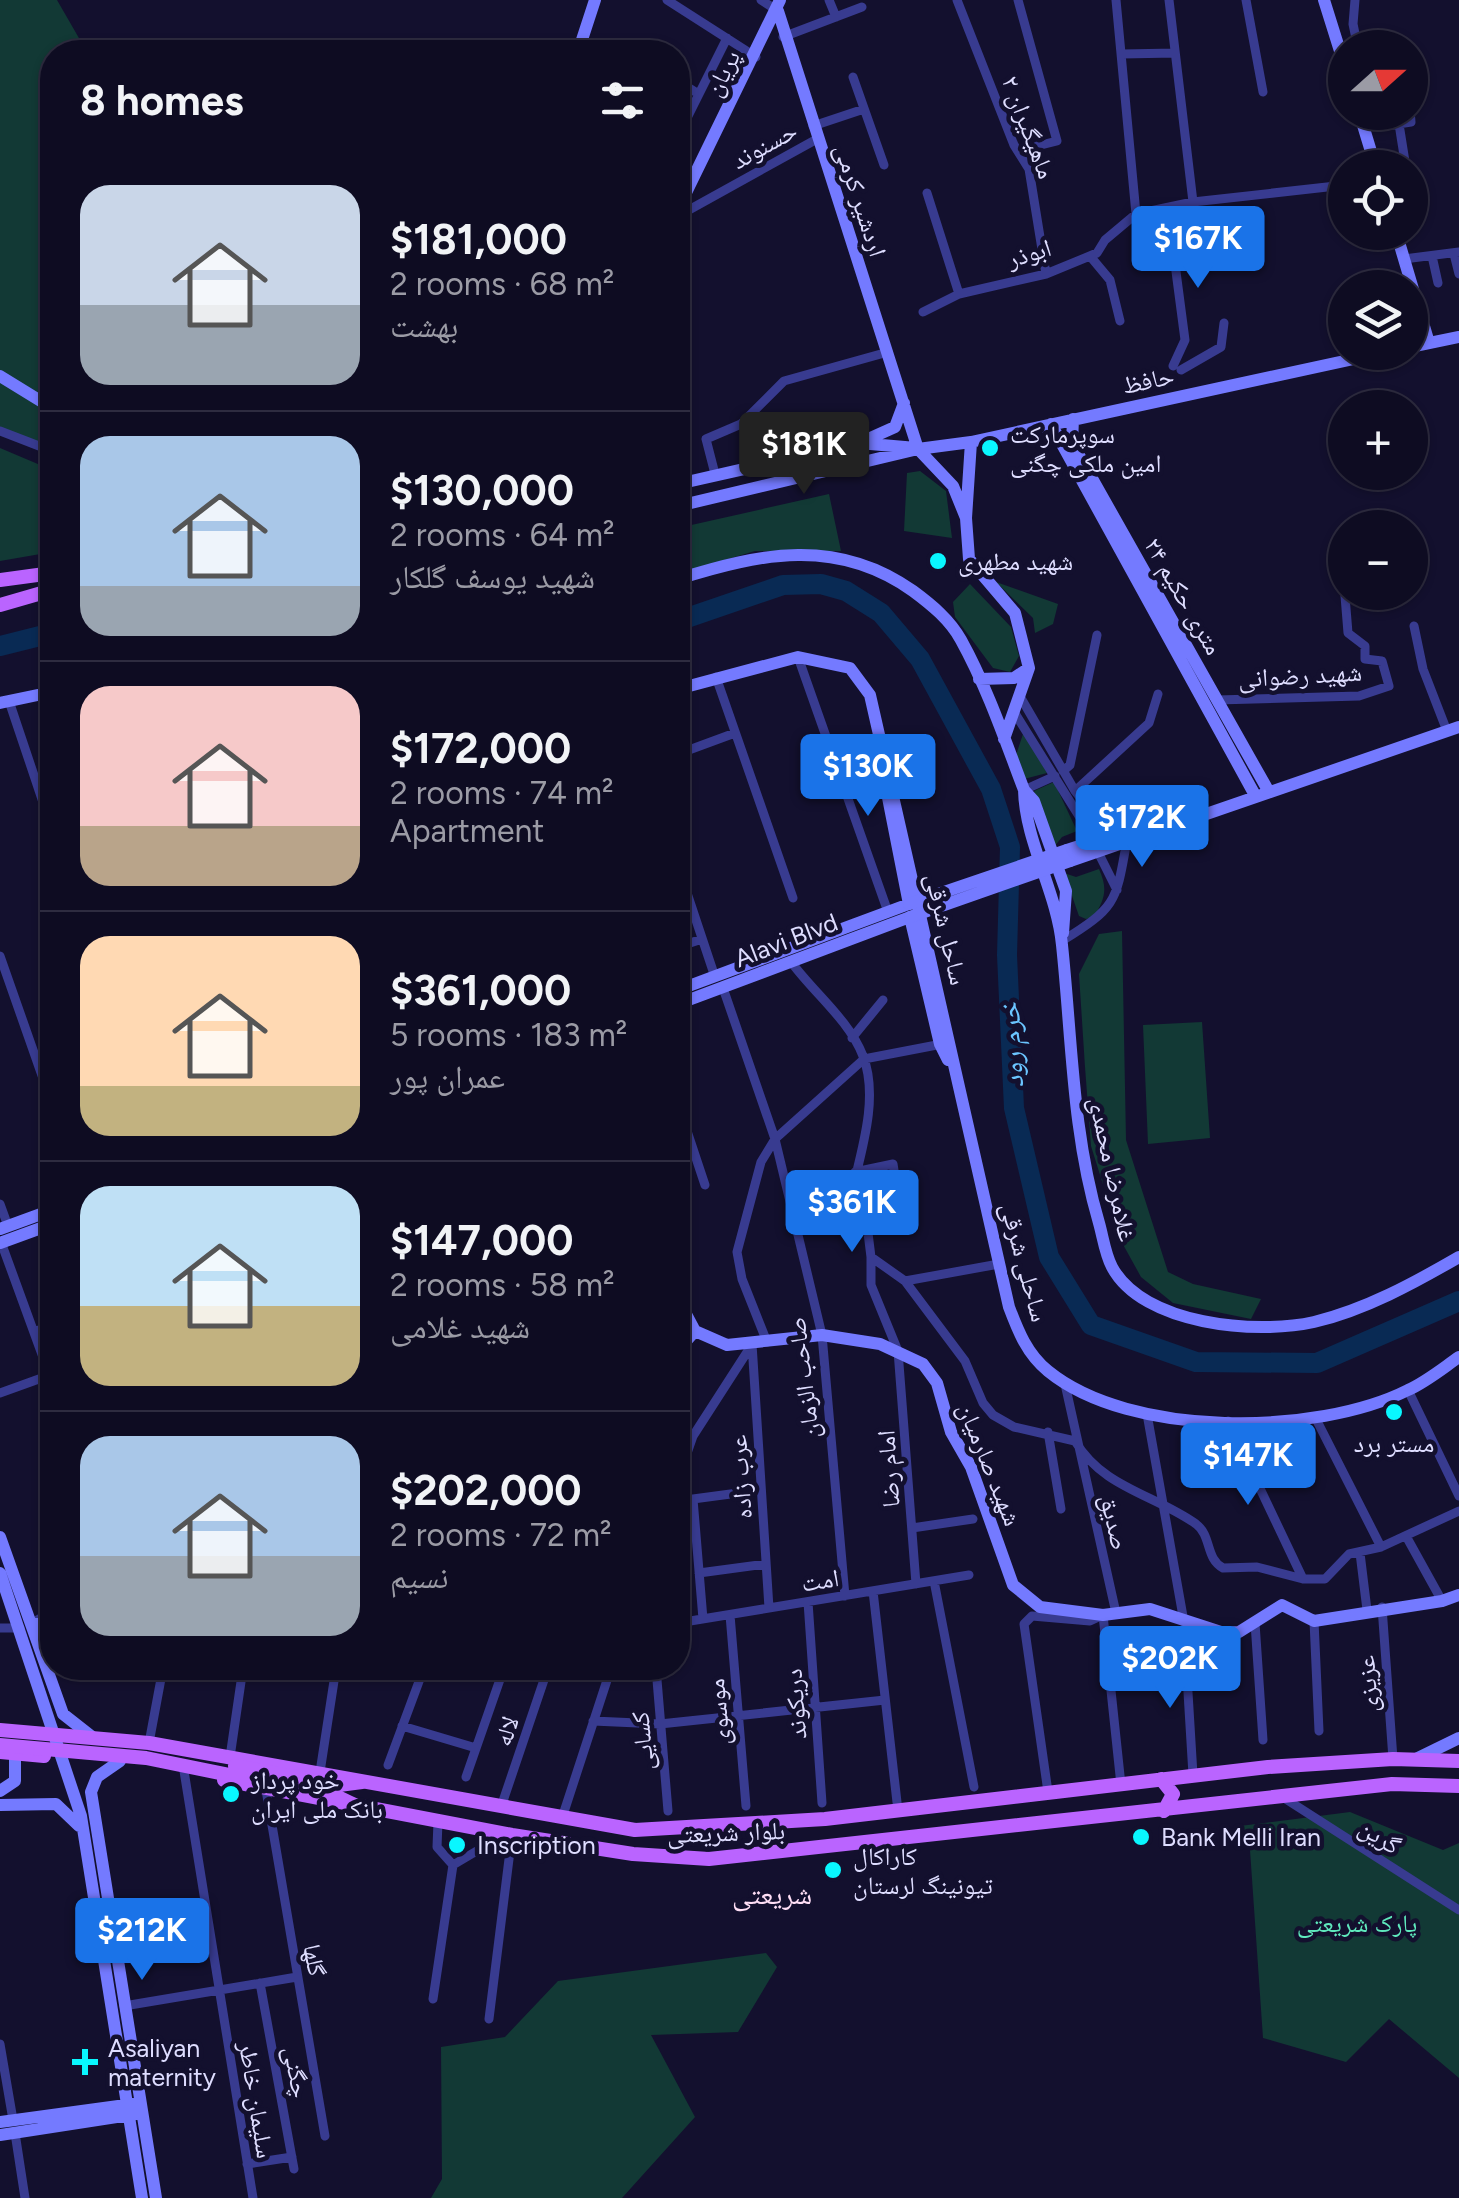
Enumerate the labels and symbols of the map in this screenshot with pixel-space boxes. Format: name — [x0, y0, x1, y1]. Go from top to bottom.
north arrow — [1328, 30, 1428, 130]
street label: پریان — [698, 45, 747, 102]
street label: ماهیگیران ۲ — [995, 71, 1062, 183]
street label: حسنوند — [726, 115, 802, 175]
street label: اردشیر کرمی — [828, 140, 893, 260]
pin: $167K — [1128, 206, 1268, 291]
street label: ابوذر — [1002, 232, 1055, 274]
street label: حافظ — [1119, 360, 1177, 400]
pin: $181K — [734, 412, 874, 497]
place label: سوپرمارکت امین ملکی چگنی — [1010, 419, 1161, 479]
marker: سوپرمارکت امین ملکی چگنی — [979, 437, 1001, 459]
street label: ۲۴ متری حکیم — [1137, 532, 1230, 661]
place label: شهید مطهری — [958, 546, 1073, 577]
marker: شهید مطهری — [927, 550, 949, 572]
street label: شهید رضوانی — [1237, 657, 1363, 694]
pin: $130K — [798, 734, 938, 819]
pin: $172K — [1072, 785, 1212, 870]
street label: ساحل شرقی — [919, 870, 974, 988]
street label: Alavi Blvd — [730, 907, 842, 973]
water label: خرم رود — [992, 1000, 1032, 1088]
street label: غلامرضا محمدی — [1082, 1094, 1143, 1244]
pin: $361K — [782, 1170, 922, 1255]
street label: ساحلی شرقی — [994, 1199, 1055, 1325]
street label: صاحب الزمان — [781, 1315, 826, 1440]
street label: شهید صارمیان — [951, 1398, 1028, 1530]
marker: مستر برد — [1383, 1401, 1405, 1423]
pin: $147K — [1178, 1423, 1318, 1508]
place label: مستر برد — [1354, 1428, 1434, 1458]
street label: امام رضا — [870, 1429, 908, 1509]
street label: عرب زاده — [722, 1434, 758, 1520]
street label: صدیق — [1093, 1491, 1136, 1553]
street label: امت — [799, 1562, 841, 1598]
pin: $202K — [1100, 1626, 1240, 1711]
street label: عزیزی — [1350, 1655, 1385, 1713]
street label: دریکوند — [778, 1668, 812, 1740]
street label: موسوی — [700, 1677, 737, 1747]
street label: کسایی — [624, 1710, 661, 1772]
street label: لاله — [487, 1712, 525, 1750]
place label: خود پرداز بانک ملی ایران — [250, 1765, 383, 1825]
marker: خود پرداز بانک ملی ایران — [220, 1783, 242, 1805]
street label: گرین — [1353, 1812, 1406, 1861]
street label: بلوار شریعتی — [666, 1815, 786, 1850]
place label: Bank Melli Iran — [1161, 1822, 1321, 1852]
marker: Bank Melli Iran — [1130, 1826, 1152, 1848]
place label: Inscription — [477, 1830, 596, 1860]
marker: Inscription — [446, 1834, 468, 1856]
place label: کاراکال تیونینگ لرستان — [853, 1841, 993, 1901]
marker: کاراکال تیونینگ لرستان — [822, 1859, 844, 1881]
district label: شریعتی — [732, 1877, 812, 1912]
pin: $212K — [72, 1898, 212, 1983]
park label: پارک شریعتی — [1297, 1908, 1417, 1939]
street label: گلها — [297, 1941, 333, 1979]
place label: Asaliyan maternity — [108, 2033, 216, 2092]
street label: سلیمان خاطر — [232, 2038, 281, 2161]
street label: چگنی — [277, 2044, 316, 2100]
marker: Asaliyan maternity — [72, 2049, 98, 2075]

